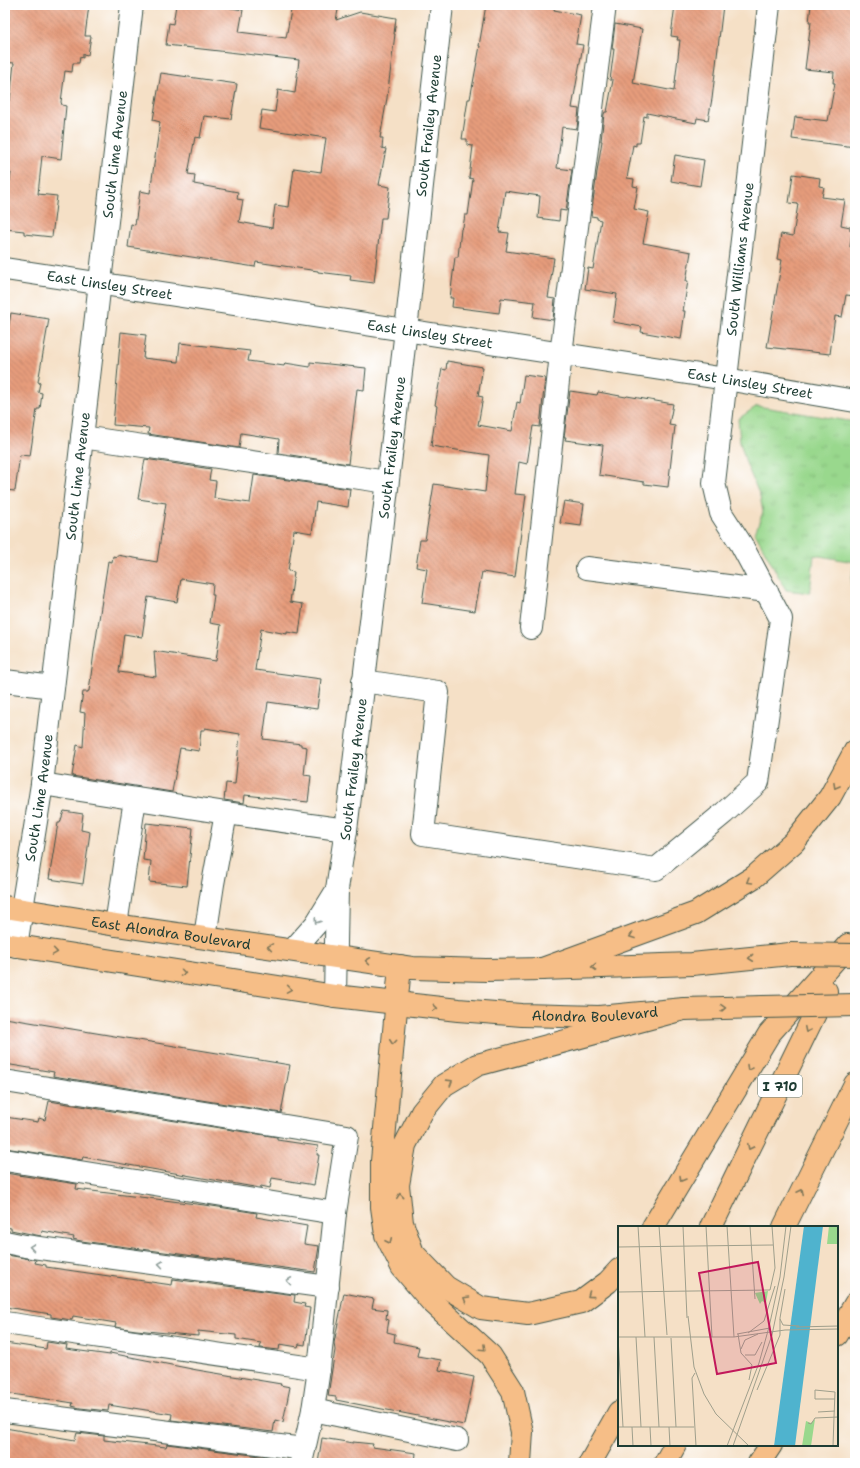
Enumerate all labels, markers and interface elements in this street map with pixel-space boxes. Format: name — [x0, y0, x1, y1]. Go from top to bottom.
street label: South Frailey Avenue — [412, 53, 445, 198]
street label: South Lime Avenue — [98, 89, 131, 219]
street label: South Williams Avenue — [722, 181, 758, 337]
street label: East Linsley Street — [46, 267, 174, 303]
street label: East Linsley Street — [366, 315, 494, 352]
street label: East Linsley Street — [686, 364, 814, 403]
street label: South Frailey Avenue — [374, 375, 409, 520]
street label: South Lime Avenue — [61, 411, 94, 541]
street label: South Frailey Avenue — [336, 697, 371, 842]
street label: South Lime Avenue — [21, 733, 57, 863]
one-way arrow — [834, 781, 841, 789]
one-way arrow — [746, 876, 753, 883]
street label: East Alondra Boulevard — [90, 912, 252, 953]
one-way arrow — [314, 917, 322, 924]
one-way arrow — [628, 931, 635, 939]
one-way arrow — [267, 943, 273, 952]
one-way arrow — [52, 947, 58, 956]
one-way arrow — [748, 953, 754, 962]
one-way arrow — [365, 957, 371, 966]
one-way arrow — [591, 963, 597, 972]
one-way arrow — [180, 968, 186, 977]
one-way arrow — [286, 984, 293, 993]
street label: Alondra Boulevard — [531, 1002, 659, 1026]
one-way arrow — [432, 1003, 438, 1012]
one-way arrow — [720, 1004, 726, 1012]
one-way arrow — [804, 1026, 812, 1034]
one-way arrow — [389, 1039, 398, 1045]
one-way arrow — [747, 1064, 754, 1071]
road number: I 710 — [758, 1075, 802, 1097]
one-way arrow — [446, 1079, 453, 1087]
one-way arrow — [747, 1143, 755, 1151]
one-way arrow — [680, 1175, 687, 1182]
one-way arrow — [796, 1189, 804, 1196]
one-way arrow — [395, 1193, 404, 1199]
inset map — [618, 1226, 838, 1446]
one-way arrow — [384, 1236, 392, 1244]
one-way arrow — [29, 1243, 35, 1252]
one-way arrow — [157, 1260, 164, 1269]
one-way arrow — [286, 1277, 292, 1286]
one-way arrow — [587, 1290, 594, 1298]
one-way arrow — [463, 1297, 470, 1304]
one-way arrow — [478, 1344, 485, 1351]

